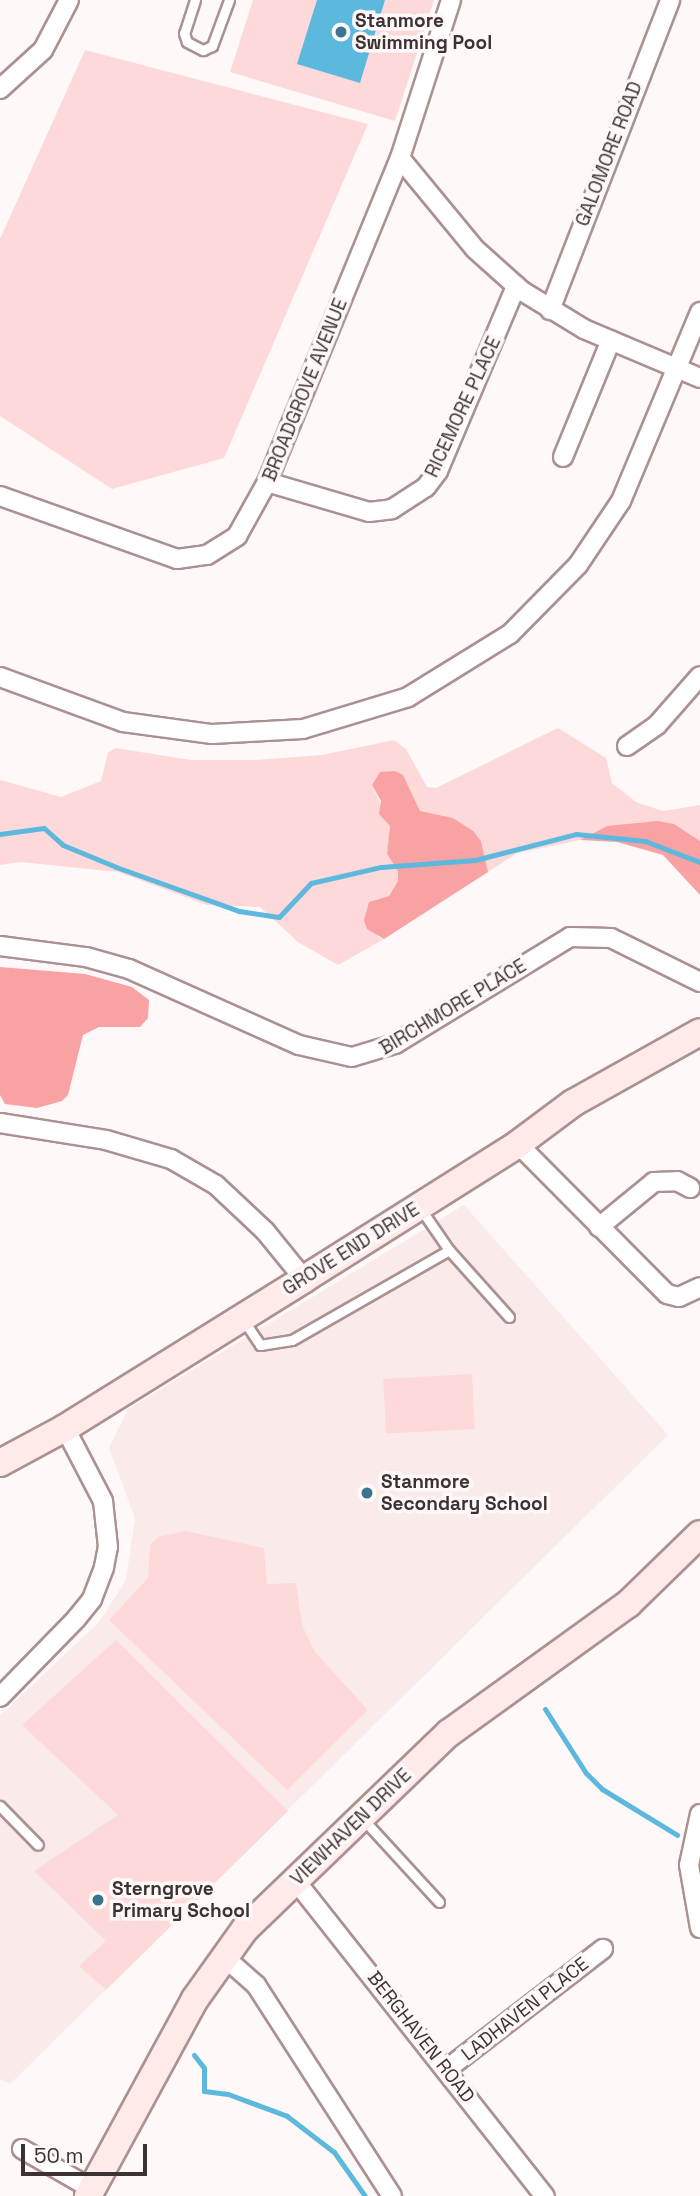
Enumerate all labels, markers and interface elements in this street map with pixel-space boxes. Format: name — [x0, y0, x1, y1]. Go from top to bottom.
place label: Stanmore Swimming Pool — [355, 10, 492, 54]
marker: Stanmore Swimming Pool — [333, 24, 349, 40]
street label: GALOMORE ROAD — [571, 78, 647, 230]
street label: BROADGROVE AVENUE — [258, 295, 352, 485]
street label: RICEMORE PLACE — [420, 333, 506, 481]
street label: BIRCHMORE PLACE — [376, 954, 530, 1060]
street label: GROVE END DRIVE — [278, 1198, 424, 1300]
place label: Stanmore Secondary School — [381, 1471, 548, 1515]
marker: Stanmore Secondary School — [359, 1485, 375, 1501]
street label: VIEWHAVEN DRIVE — [286, 1764, 416, 1890]
place label: Sterngrove Primary School — [112, 1878, 250, 1922]
marker: Sterngrove Primary School — [90, 1892, 106, 1908]
street label: LADHAVEN PLACE — [457, 1952, 593, 2066]
street label: BERGHAVEN ROAD — [363, 1967, 479, 2107]
scale bar — [24, 2130, 150, 2174]
text: 50 m — [34, 2142, 84, 2169]

